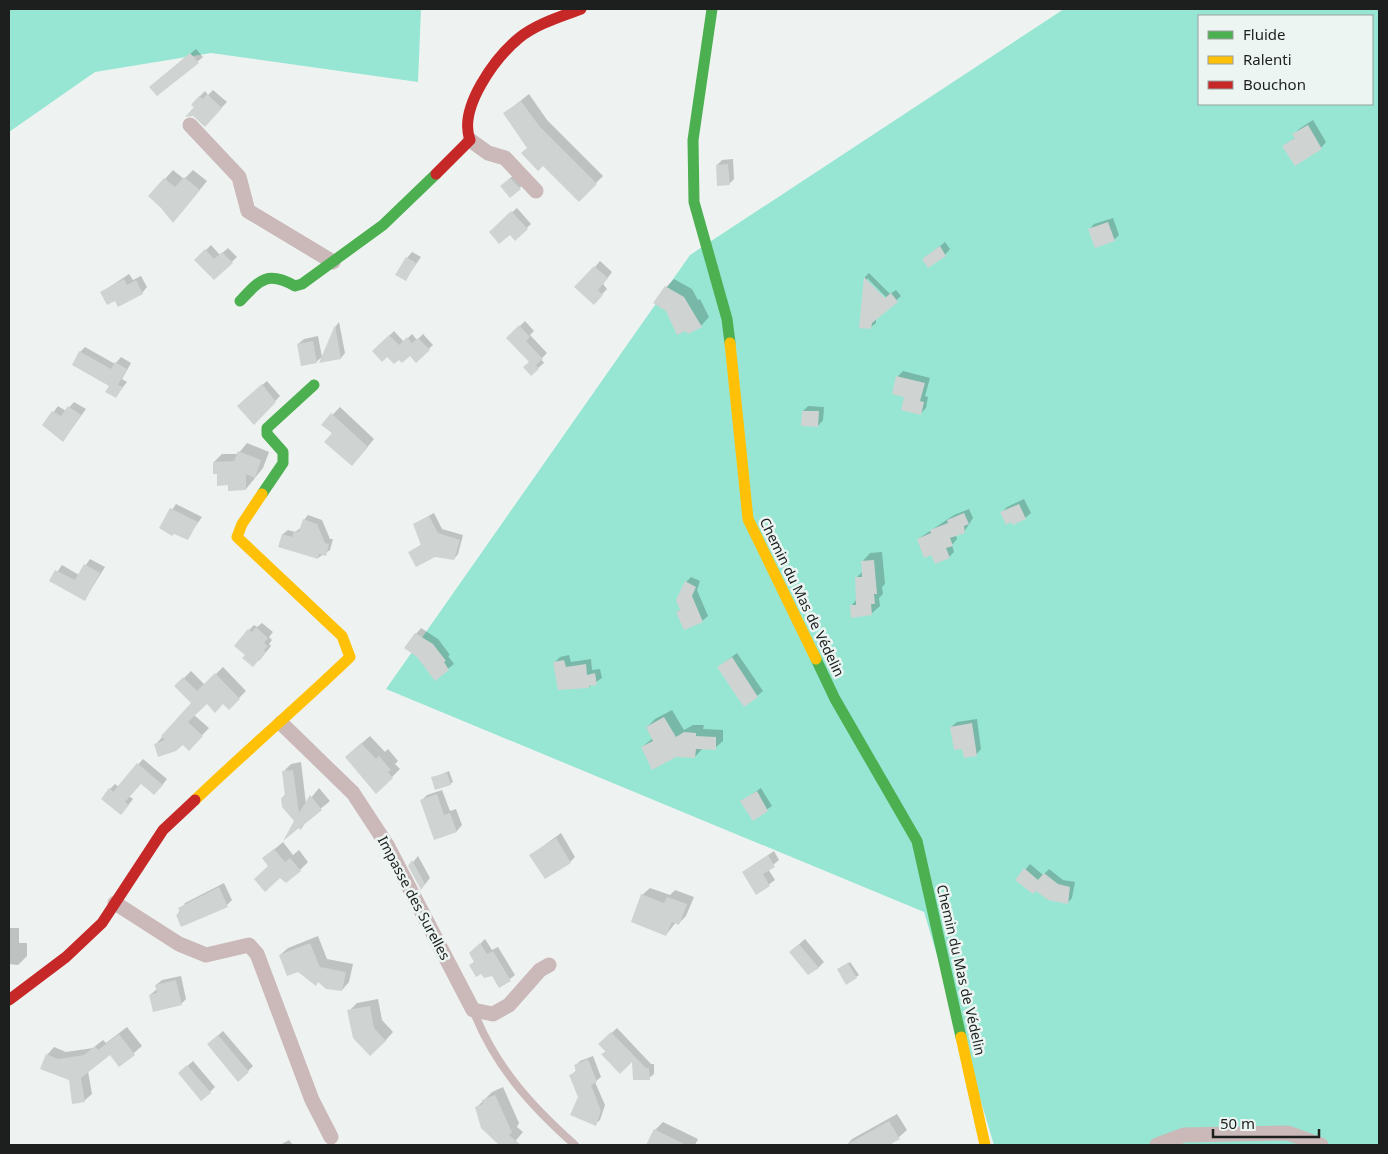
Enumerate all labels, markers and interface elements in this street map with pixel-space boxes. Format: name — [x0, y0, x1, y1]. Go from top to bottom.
legend — [1198, 15, 1373, 105]
text: Fluide — [1243, 24, 1285, 44]
text: Ralenti — [1243, 49, 1292, 69]
text: Bouchon — [1243, 74, 1306, 94]
street label: Chemin du Mas de Védelin — [756, 514, 849, 679]
street label: Impasse des Surelles — [374, 833, 455, 963]
street label: Chemin du Mas de Védelin — [933, 883, 990, 1057]
scale bar — [1213, 1106, 1319, 1138]
text: 50 m — [1220, 1113, 1255, 1133]

